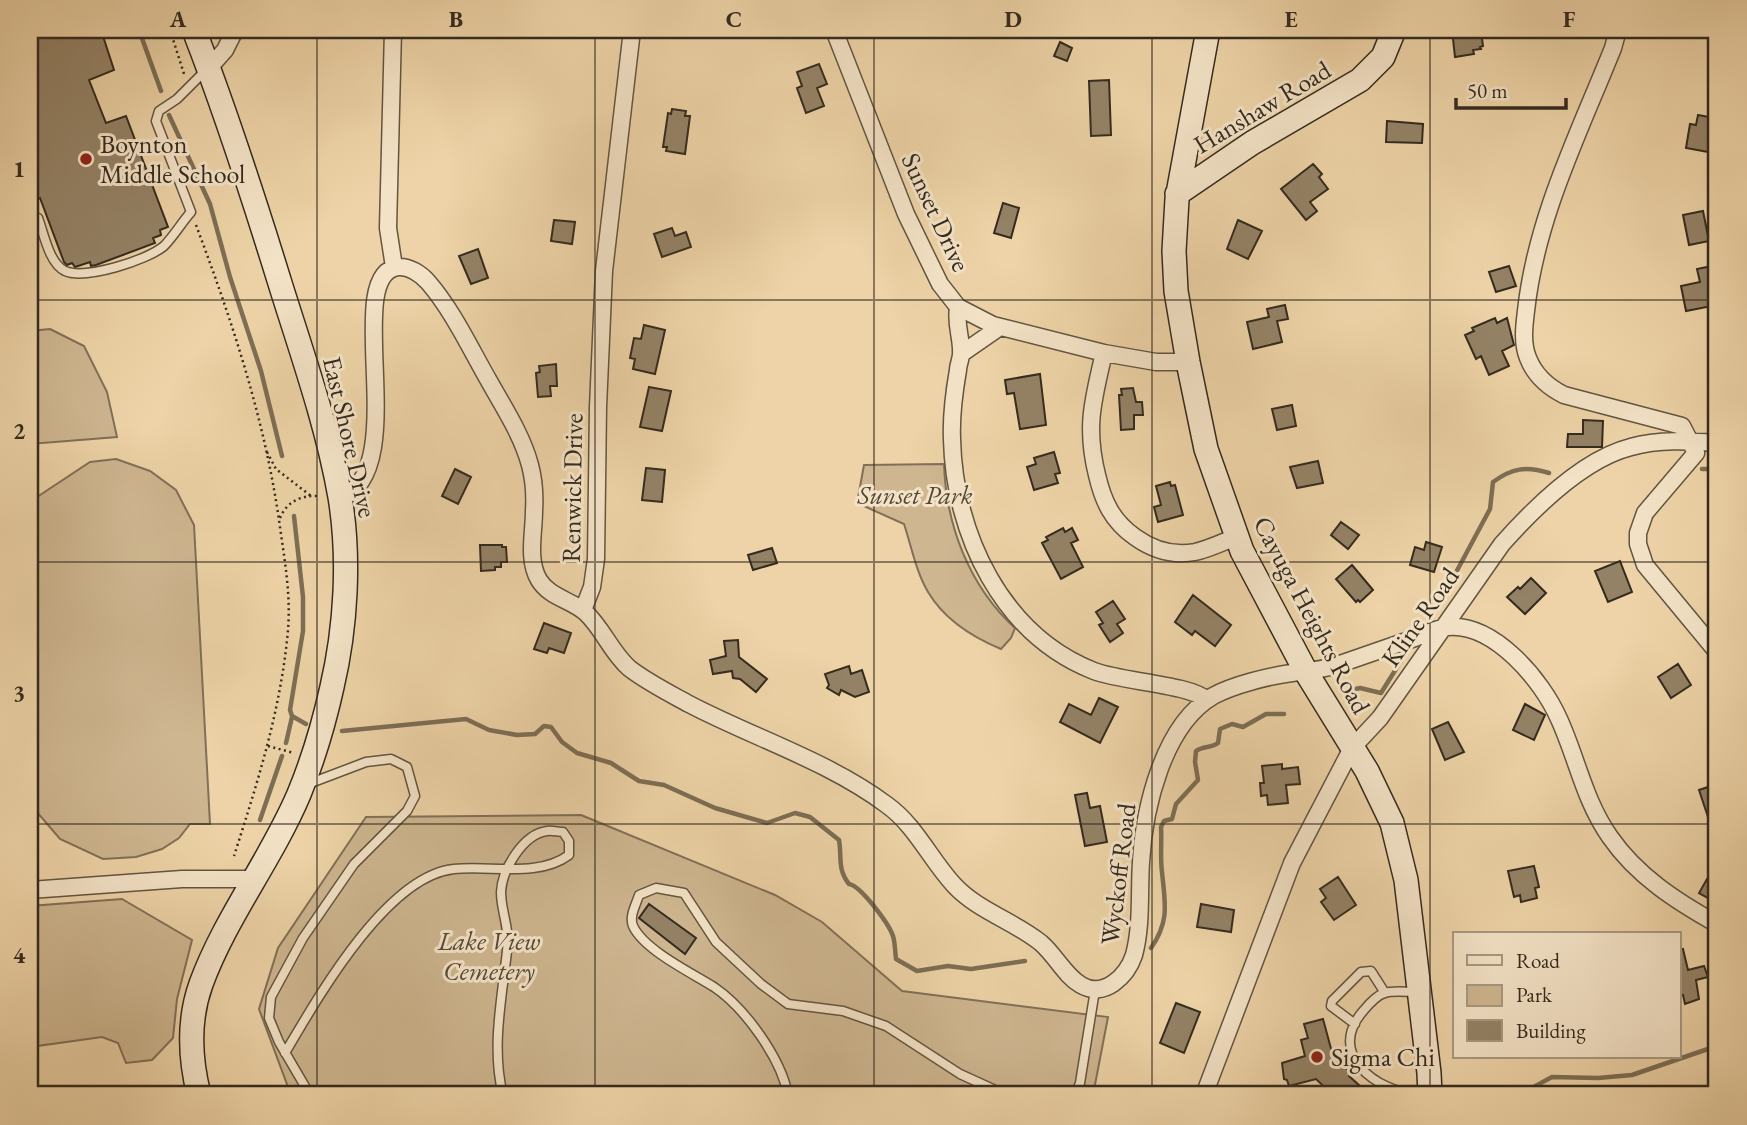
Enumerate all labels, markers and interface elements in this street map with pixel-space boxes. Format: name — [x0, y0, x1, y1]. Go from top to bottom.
text: A — [169, 4, 187, 34]
text: B — [449, 4, 463, 34]
text: C — [726, 4, 742, 34]
text: D — [1004, 4, 1022, 34]
text: E — [1284, 4, 1298, 34]
text: F — [1563, 4, 1576, 34]
street label: Hanshaw Road — [1187, 52, 1338, 161]
scale bar — [1456, 66, 1567, 110]
text: 50 m — [1467, 77, 1508, 104]
place label: Boynton Middle School — [100, 127, 245, 191]
street label: Sunset Drive — [894, 147, 978, 277]
marker: Boynton Middle School — [78, 151, 94, 167]
text: 1 — [13, 154, 25, 184]
street label: East Shore Drive — [315, 353, 385, 521]
street label: Renwick Drive — [554, 413, 590, 563]
text: 2 — [13, 416, 25, 446]
park label: Sunset Park — [857, 478, 973, 512]
street label: Cayuga Heights Road — [1246, 510, 1379, 720]
street label: Kline Road — [1373, 560, 1467, 673]
text: 3 — [13, 678, 25, 708]
street label: Wyckoff Road — [1092, 801, 1144, 947]
park label: Lake View Cemetery — [437, 924, 540, 988]
legend — [1453, 932, 1680, 1058]
text: 4 — [13, 940, 26, 970]
text: Road — [1516, 947, 1560, 974]
text: Park — [1516, 981, 1553, 1008]
text: Building — [1516, 1017, 1586, 1044]
place label: Sigma Chi — [1331, 1040, 1435, 1074]
marker: Sigma Chi — [1309, 1049, 1325, 1065]

